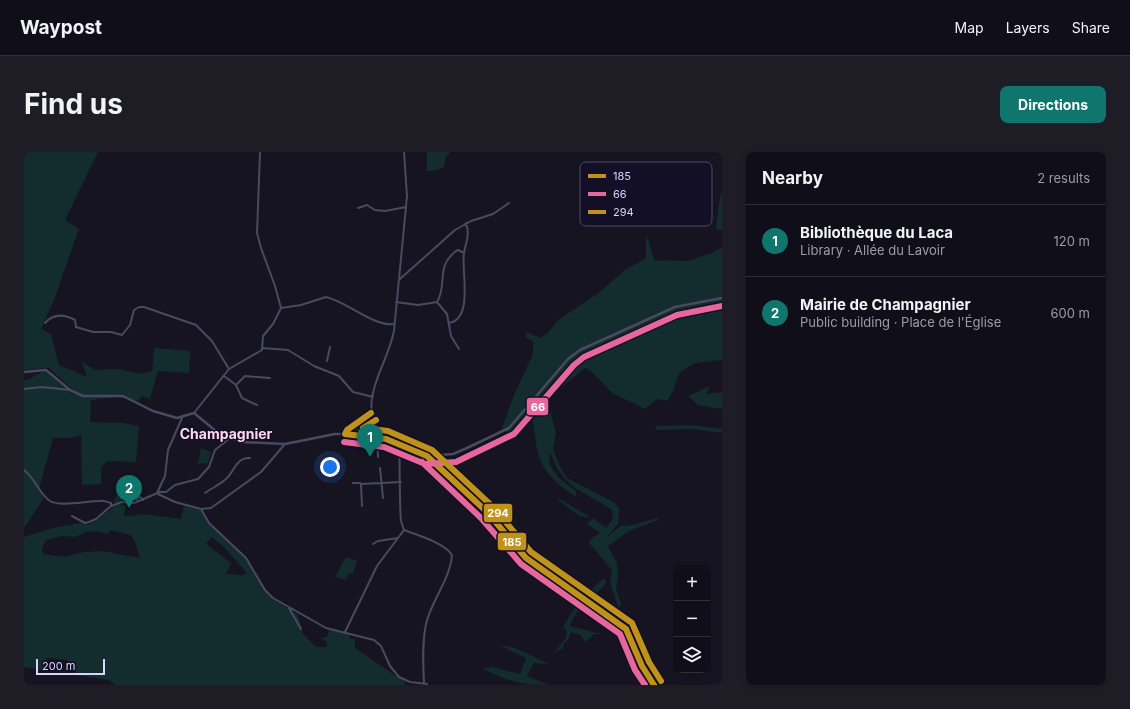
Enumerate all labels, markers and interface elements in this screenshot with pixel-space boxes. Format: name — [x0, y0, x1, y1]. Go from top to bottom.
text: Waypost — [20, 16, 102, 39]
text: Map — [955, 19, 984, 36]
text: Layers — [1006, 19, 1050, 36]
text: Share — [1072, 19, 1110, 36]
button: Directions — [1000, 86, 1106, 123]
text: Find us — [24, 87, 123, 121]
legend — [580, 162, 712, 226]
text: Nearby — [762, 168, 823, 188]
text: 185 — [613, 169, 631, 183]
text: 2 results — [1037, 170, 1090, 186]
text: 66 — [613, 187, 627, 201]
text: 294 — [613, 205, 634, 219]
text: Bibliothèque du Laca — [800, 223, 953, 242]
text: 1 — [772, 233, 778, 249]
text: 120 m — [1054, 233, 1090, 249]
text: Library · Allée du Lavoir — [800, 242, 945, 258]
text: Mairie de Champagnier — [800, 295, 971, 314]
text: 2 — [771, 305, 779, 321]
text: 600 m — [1050, 305, 1090, 321]
text: Public building · Place de l'Église — [800, 314, 1001, 330]
line badge: 66 — [526, 397, 549, 416]
text: 66 — [531, 400, 545, 414]
pin: 1 — [357, 424, 383, 457]
district label: Champagnier — [180, 425, 273, 442]
your location — [320, 457, 340, 477]
pin: 2 — [116, 475, 142, 508]
line badge: 294 — [483, 503, 513, 523]
text: 294 — [487, 506, 509, 520]
line badge: 185 — [497, 532, 527, 551]
text: 185 — [503, 535, 521, 549]
map controls — [674, 565, 710, 673]
button: + — [674, 565, 710, 601]
button: − — [674, 601, 710, 637]
button: layers — [674, 637, 710, 673]
scale bar — [36, 657, 105, 676]
text: 200 m — [42, 659, 75, 673]

